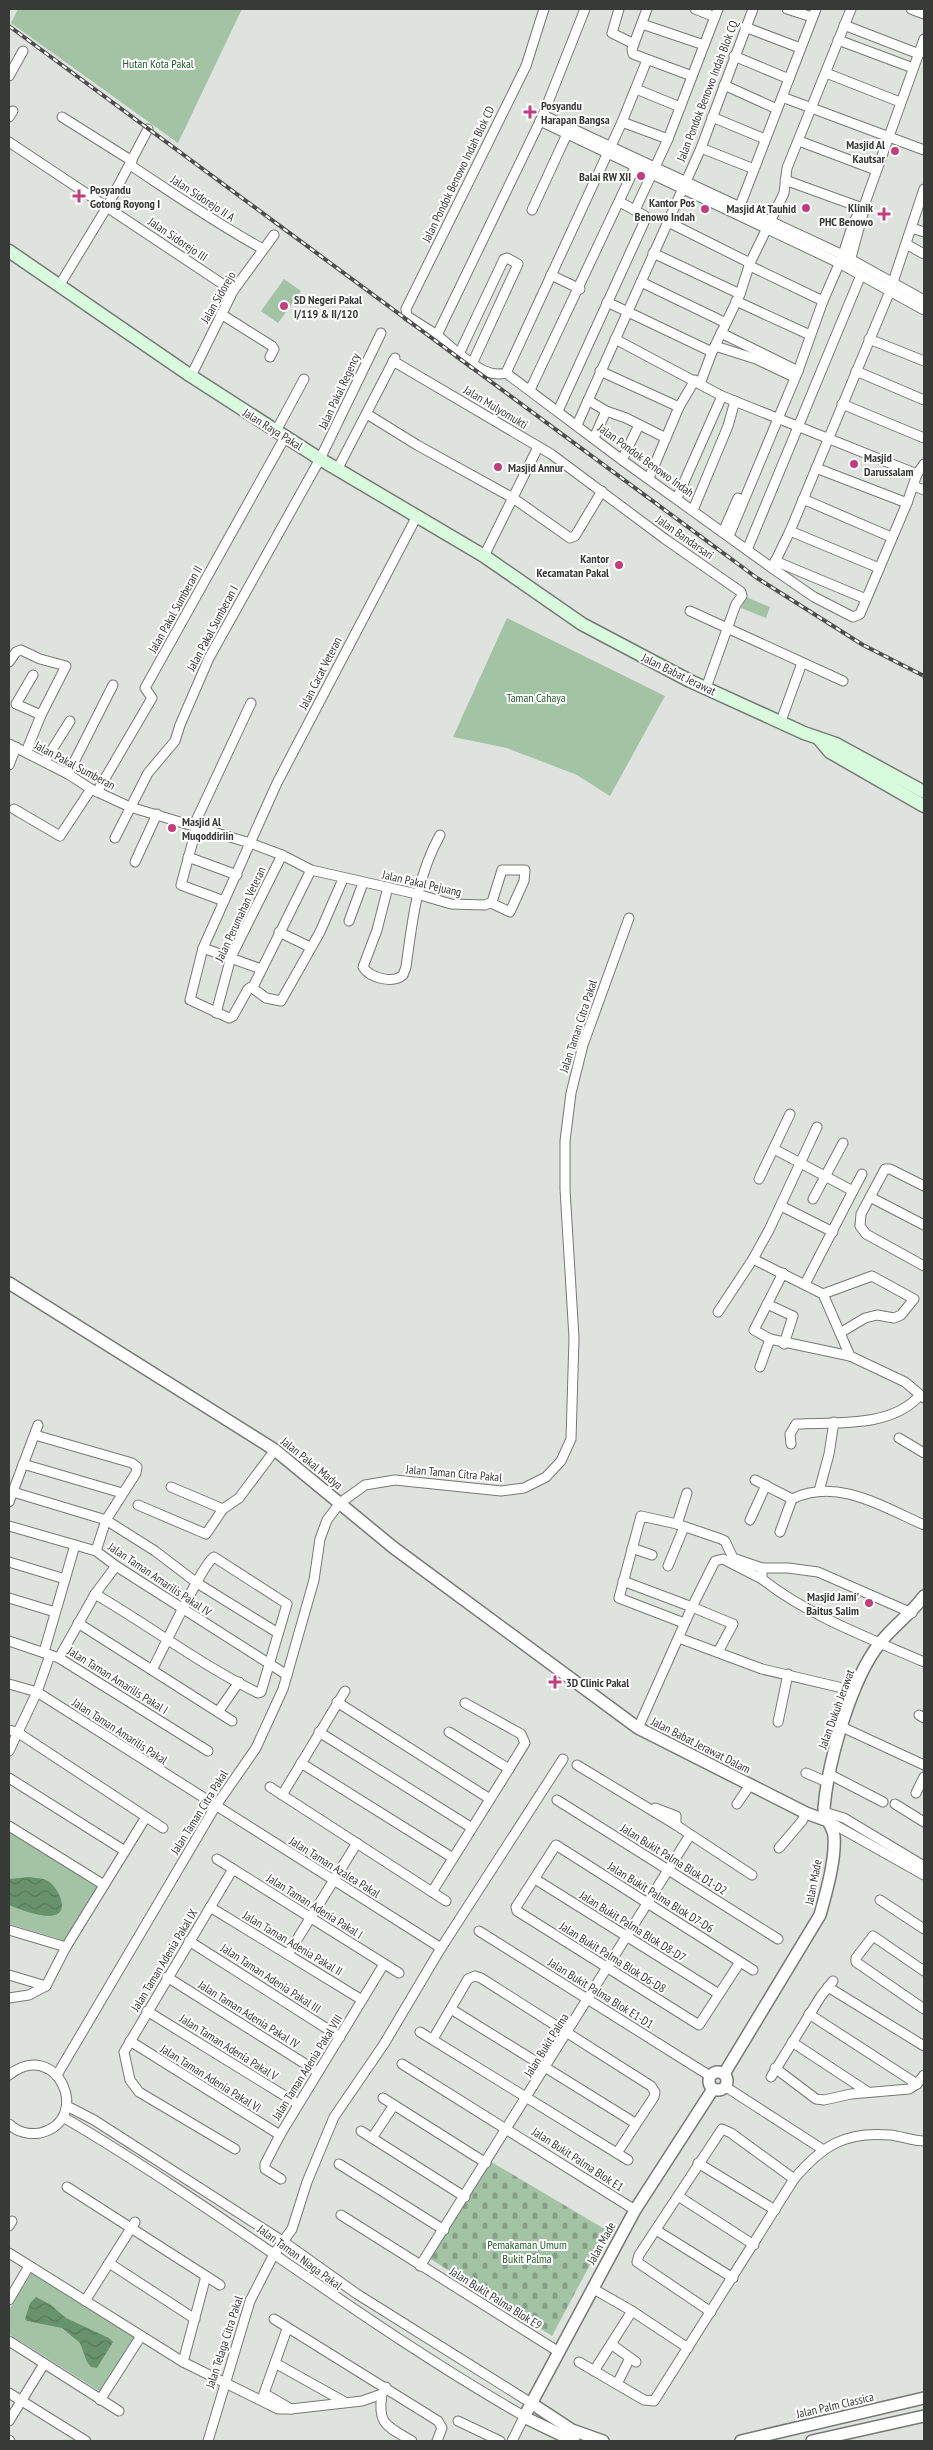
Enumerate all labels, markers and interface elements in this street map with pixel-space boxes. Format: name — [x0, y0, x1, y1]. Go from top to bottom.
street label: Jalan Pondok Benowo Indah Blok CQ — [673, 18, 741, 165]
park label: Hutan Kota Pakal — [123, 56, 194, 71]
place label: Posyandu Harapan Bangsa — [541, 98, 610, 127]
street label: Jalan Pondok Benowo Indah Blok CD — [418, 103, 498, 246]
marker: Posyandu Harapan Bangsa — [523, 105, 537, 119]
place label: Masjid Al Kautsar — [846, 137, 885, 166]
marker: Masjid Al Kautsar — [889, 145, 901, 157]
place label: Balai RW XII — [579, 169, 631, 184]
marker: Balai RW XII — [635, 170, 647, 182]
street label: Jalan Sidorejo II A — [167, 171, 238, 224]
place label: Posyandu Gotong Royong I — [90, 182, 160, 211]
marker: Posyandu Gotong Royong I — [72, 189, 86, 203]
place label: Kantor Pos Benowo Indah — [635, 195, 695, 224]
place label: Klinik PHC Benowo — [819, 200, 874, 229]
place label: Masjid At Tauhid — [726, 201, 796, 216]
marker: Masjid At Tauhid — [800, 202, 812, 214]
marker: Kantor Pos Benowo Indah — [699, 203, 711, 215]
marker: Klinik PHC Benowo — [877, 207, 891, 221]
street label: Jalan Sidorejo III — [145, 213, 210, 264]
street label: Jalan Sidorejo — [197, 268, 239, 326]
place label: SD Negeri Pakal I/119 & II/120 — [294, 292, 362, 321]
marker: SD Negeri Pakal I/119 & II/120 — [278, 300, 290, 312]
street label: Jalan Pakal Regency — [314, 350, 363, 432]
street label: Jalan Mulyomukti — [460, 382, 531, 432]
street label: Jalan Raya Pakal — [239, 404, 306, 453]
street label: Jalan Pondok Benowo Indah — [594, 420, 697, 500]
place label: Masjid Darussalam — [864, 450, 913, 479]
marker: Masjid Darussalam — [848, 458, 860, 470]
place label: Masjid Annur — [508, 460, 564, 475]
marker: Masjid Annur — [492, 461, 504, 473]
street label: Jalan Bandarsari — [652, 511, 717, 562]
place label: Kantor Kecamatan Pakal — [537, 551, 609, 580]
marker: Kantor Kecamatan Pakal — [613, 559, 625, 571]
street label: Jalan Pakal Sumberan II — [144, 563, 205, 656]
street label: Jalan Pakal Sumberan I — [183, 583, 241, 674]
street label: Jalan Cacat Veteran — [295, 634, 345, 713]
street label: Jalan Babat Jerawat — [639, 649, 719, 699]
park label: Taman Cahaya — [506, 690, 566, 705]
street label: Jalan Pakal Sumberan — [31, 737, 118, 793]
place label: Masjid Al Muqoddiriin — [182, 814, 234, 843]
marker: Masjid Al Muqoddiriin — [166, 822, 178, 834]
street label: Jalan Perumahan Veteran — [211, 864, 269, 965]
street label: Jalan Pakal Pejuang — [380, 866, 463, 899]
street label: Jalan Taman Citra Pakal — [556, 978, 600, 1075]
street label: Jalan Pakal Madya — [277, 1433, 346, 1492]
street label: Jalan Taman Citra Pakal — [404, 1461, 503, 1485]
street label: Jalan Taman Amarilis Pakal IV — [105, 1538, 215, 1619]
place label: Masjid Jami' Baitus Salim — [806, 1589, 859, 1618]
marker: Masjid Jami' Baitus Salim — [863, 1597, 875, 1609]
street label: Jalan Taman Amarilis Pakal I — [64, 1642, 171, 1717]
street label: Jalan Dukuh Jerawat — [814, 1667, 858, 1752]
marker: 3D Clinic Pakal — [548, 1675, 562, 1689]
place label: 3D Clinic Pakal — [566, 1675, 629, 1690]
street label: Jalan Taman Amarilis Pakal — [69, 1694, 171, 1767]
street label: Jalan Babat Jerawat Dalam — [648, 1713, 753, 1777]
street label: Jalan Taman Citra Pakal — [167, 1767, 231, 1858]
street label: Jalan Bukit Palma Blok D1-D2 — [617, 1820, 730, 1898]
street label: Jalan Taman Azalea Pakal — [286, 1833, 383, 1901]
street label: Jalan Bukit Palma Blok D7-D6 — [605, 1858, 717, 1936]
street label: Jalan Made — [801, 1858, 825, 1907]
street label: Jalan Taman Adenia Pakal I — [263, 1870, 366, 1942]
street label: Jalan Bukit Palma Blok D8-D7 — [576, 1887, 689, 1965]
street label: Jalan Taman Adenia Pakal IX — [127, 1906, 200, 2015]
street label: Jalan Taman Adenia Pakal II — [240, 1907, 345, 1979]
street label: Jalan Bukit Palma Blok D6-D8 — [556, 1918, 669, 1996]
street label: Jalan Taman Adenia Pakal III — [217, 1940, 324, 2016]
street label: Jalan Bukit Palma Blok E1-D1 — [545, 1954, 656, 2031]
street label: Jalan Taman Adenia Pakal IV — [195, 1976, 303, 2051]
street label: Jalan Taman Adenia Pakal V — [176, 2010, 281, 2084]
street label: Jalan Bukit Palma — [520, 2010, 572, 2081]
street label: Jalan Taman Adenia Pakal VIII — [268, 2012, 346, 2123]
street label: Jalan Taman Adenia Pakal VI — [157, 2040, 264, 2115]
street label: Jalan Bukit Palma Blok E1 — [529, 2123, 627, 2194]
street label: Jalan Made — [583, 2219, 619, 2267]
street label: Jalan Taman Niaga Pakal — [254, 2221, 345, 2293]
park label: Pemakaman Umum Bukit Palma — [487, 2237, 567, 2266]
street label: Jalan Bukit Palma Blok E9 — [446, 2263, 545, 2332]
street label: Jalan Telaga Citra Pakal — [202, 2294, 246, 2391]
street label: Jalan Palm Classica — [794, 2389, 875, 2421]

